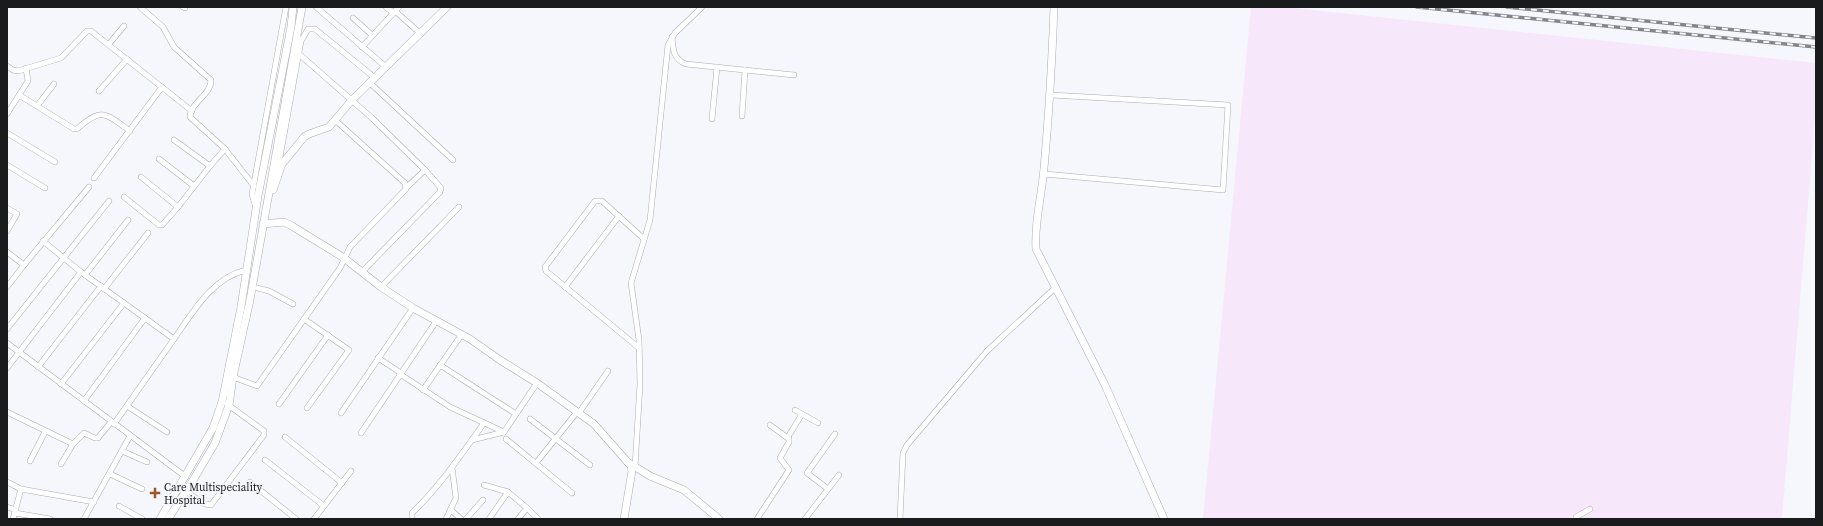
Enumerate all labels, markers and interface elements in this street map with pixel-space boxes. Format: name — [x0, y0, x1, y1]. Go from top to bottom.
place label: Care Multispeciality Hospital — [164, 480, 262, 508]
marker: Care Multispeciality Hospital — [149, 487, 161, 499]

